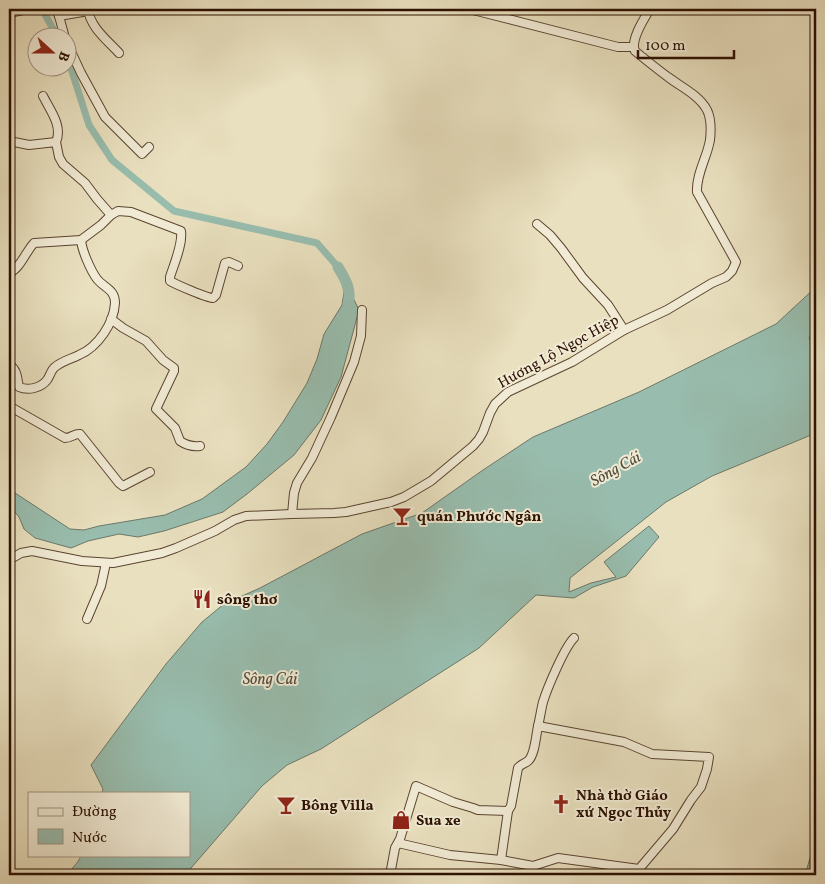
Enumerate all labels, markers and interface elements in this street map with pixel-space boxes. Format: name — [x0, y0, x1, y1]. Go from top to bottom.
north arrow — [28, 28, 78, 78]
scale bar — [638, 28, 734, 60]
text: 100 m — [645, 36, 685, 57]
text: B — [52, 48, 73, 64]
street label: Hương Lộ Ngọc Hiệp — [494, 310, 623, 394]
water label: Sông Cái — [587, 446, 646, 493]
bar icon: quán Phước Ngân — [391, 505, 413, 527]
place label: quán Phước Ngân — [417, 507, 542, 528]
restaurant icon: sông thơ — [191, 588, 213, 610]
place label: sông thơ — [217, 590, 278, 611]
water label: Sông Cái — [243, 669, 298, 691]
place label: Nhà thờ Giáo xứ Ngọc Thủy — [576, 786, 672, 824]
legend — [28, 792, 190, 856]
church icon: Nhà thờ Giáo xứ Ngọc Thủy — [550, 793, 572, 815]
bar icon: Bông Villa — [275, 794, 297, 816]
place label: Bông Villa — [301, 796, 374, 817]
text: Đường — [72, 802, 117, 823]
shop icon: Sua xe — [390, 809, 412, 831]
place label: Sua xe — [416, 811, 461, 832]
text: Nước — [72, 828, 107, 849]

